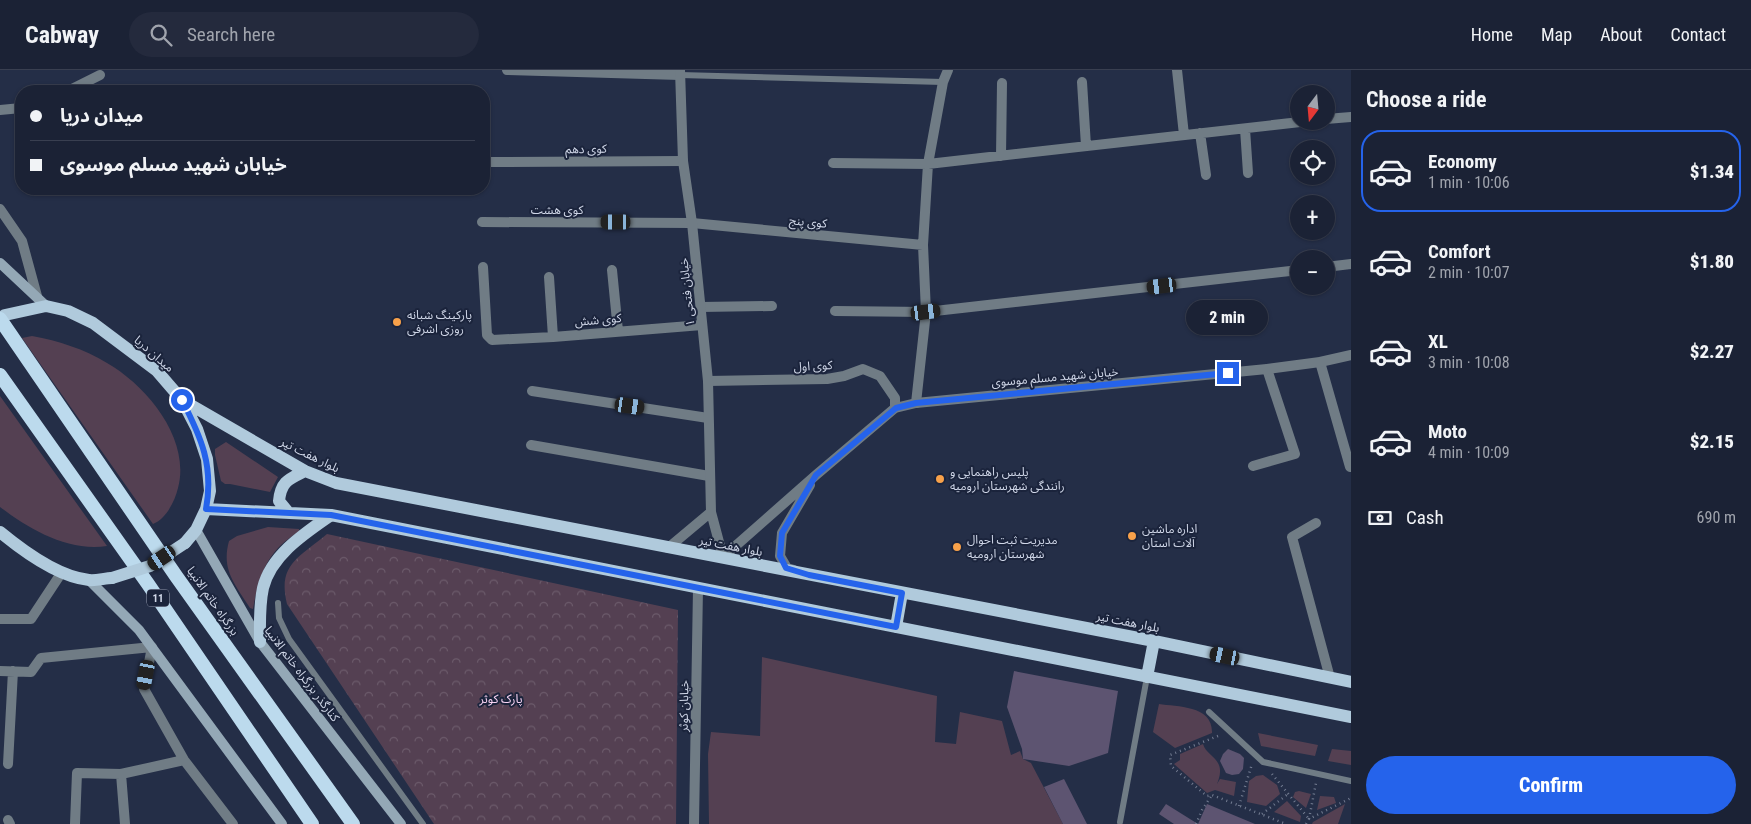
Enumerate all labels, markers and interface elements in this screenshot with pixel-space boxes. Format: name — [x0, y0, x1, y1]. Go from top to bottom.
search box — [129, 12, 479, 57]
text: Cabway — [25, 21, 99, 49]
icon: search — [147, 21, 175, 49]
text: Search here — [187, 23, 275, 46]
text: Home — [1471, 24, 1513, 45]
text: Map — [1541, 24, 1572, 45]
text: About — [1600, 24, 1642, 45]
text: Contact — [1670, 24, 1726, 45]
north arrow — [1290, 85, 1335, 130]
map controls — [1290, 85, 1335, 295]
text: Choose a ride — [1366, 87, 1487, 112]
text: میدان دریا — [60, 104, 143, 127]
button: locate — [1290, 140, 1335, 185]
street label: کوی دهم — [565, 142, 608, 158]
icon: car — [1368, 149, 1413, 194]
text: Economy — [1428, 150, 1497, 173]
text: خیابان شهید مسلم موسوی — [60, 153, 287, 176]
text: $1.34 — [1690, 160, 1734, 183]
text: 1 min · 10:06 — [1428, 173, 1510, 192]
button: + — [1290, 195, 1335, 240]
street label: کوی هشت — [531, 203, 584, 217]
street label: کوی پنج — [788, 213, 829, 233]
car — [601, 215, 631, 230]
icon: car — [1368, 239, 1413, 284]
text: Comfort — [1428, 240, 1491, 263]
button: − — [1290, 250, 1335, 295]
text: $1.80 — [1690, 250, 1734, 273]
street label: خیابان فتحی ۱ — [676, 257, 698, 327]
text: 2 min · 10:07 — [1428, 263, 1510, 282]
car — [1146, 277, 1177, 295]
callout: 2 min — [1187, 300, 1269, 336]
car — [910, 303, 941, 321]
place label: پارکینگ شبانه روزی اشرفی — [407, 308, 472, 336]
text: 2 min — [1209, 308, 1245, 327]
street label: کوی شش — [574, 311, 623, 329]
marker: پارکینگ شبانه روزی اشرفی — [391, 316, 403, 328]
icon: car — [1368, 329, 1413, 374]
text: XL — [1428, 330, 1448, 353]
street label: میدان دریا — [131, 333, 177, 375]
text: $2.27 — [1690, 340, 1734, 363]
text: 3 min · 10:08 — [1428, 353, 1510, 372]
street label: کوی اول — [793, 358, 834, 374]
route end — [1217, 362, 1239, 384]
street label: خیابان شهید مسلم موسوی — [991, 364, 1119, 392]
route start — [171, 389, 193, 411]
car — [614, 396, 645, 416]
icon: car — [1368, 419, 1413, 464]
text: Moto — [1428, 420, 1467, 443]
text: $2.15 — [1690, 430, 1734, 453]
street label: بلوار هفت تیر — [277, 434, 342, 475]
text: 4 min · 10:09 — [1428, 443, 1510, 462]
place label: پلیس راهنمایی و رانندگی شهرستان ارومیه — [950, 465, 1065, 493]
marker: پلیس راهنمایی و رانندگی شهرستان ارومیه — [934, 473, 946, 485]
icon: cash — [1366, 504, 1394, 532]
text: Cash — [1406, 506, 1444, 529]
text: 690 m — [1697, 508, 1736, 527]
place label: اداره ماشین آلات استان — [1142, 522, 1198, 550]
marker: اداره ماشین آلات استان — [1126, 530, 1138, 542]
street label: بلوار هفت تیر — [697, 533, 764, 559]
place label: مدیریت ثبت احوال شهرستان ارومیه — [967, 533, 1057, 561]
marker: مدیریت ثبت احوال شهرستان ارومیه — [951, 541, 963, 553]
car — [145, 543, 178, 573]
street label: بزرگراه خاتم الانبیا — [183, 564, 242, 639]
road number: 11 — [147, 590, 169, 606]
street label: بلوار هفت تیر — [1094, 609, 1161, 635]
street label: کنارگذر بزرگراه خاتم الانبیا — [260, 624, 343, 726]
car — [1208, 646, 1241, 666]
car — [135, 659, 156, 691]
street label: خیابان کوثر — [677, 680, 692, 733]
park label: پارک کوثر — [478, 692, 523, 707]
button: Confirm — [1366, 756, 1736, 814]

